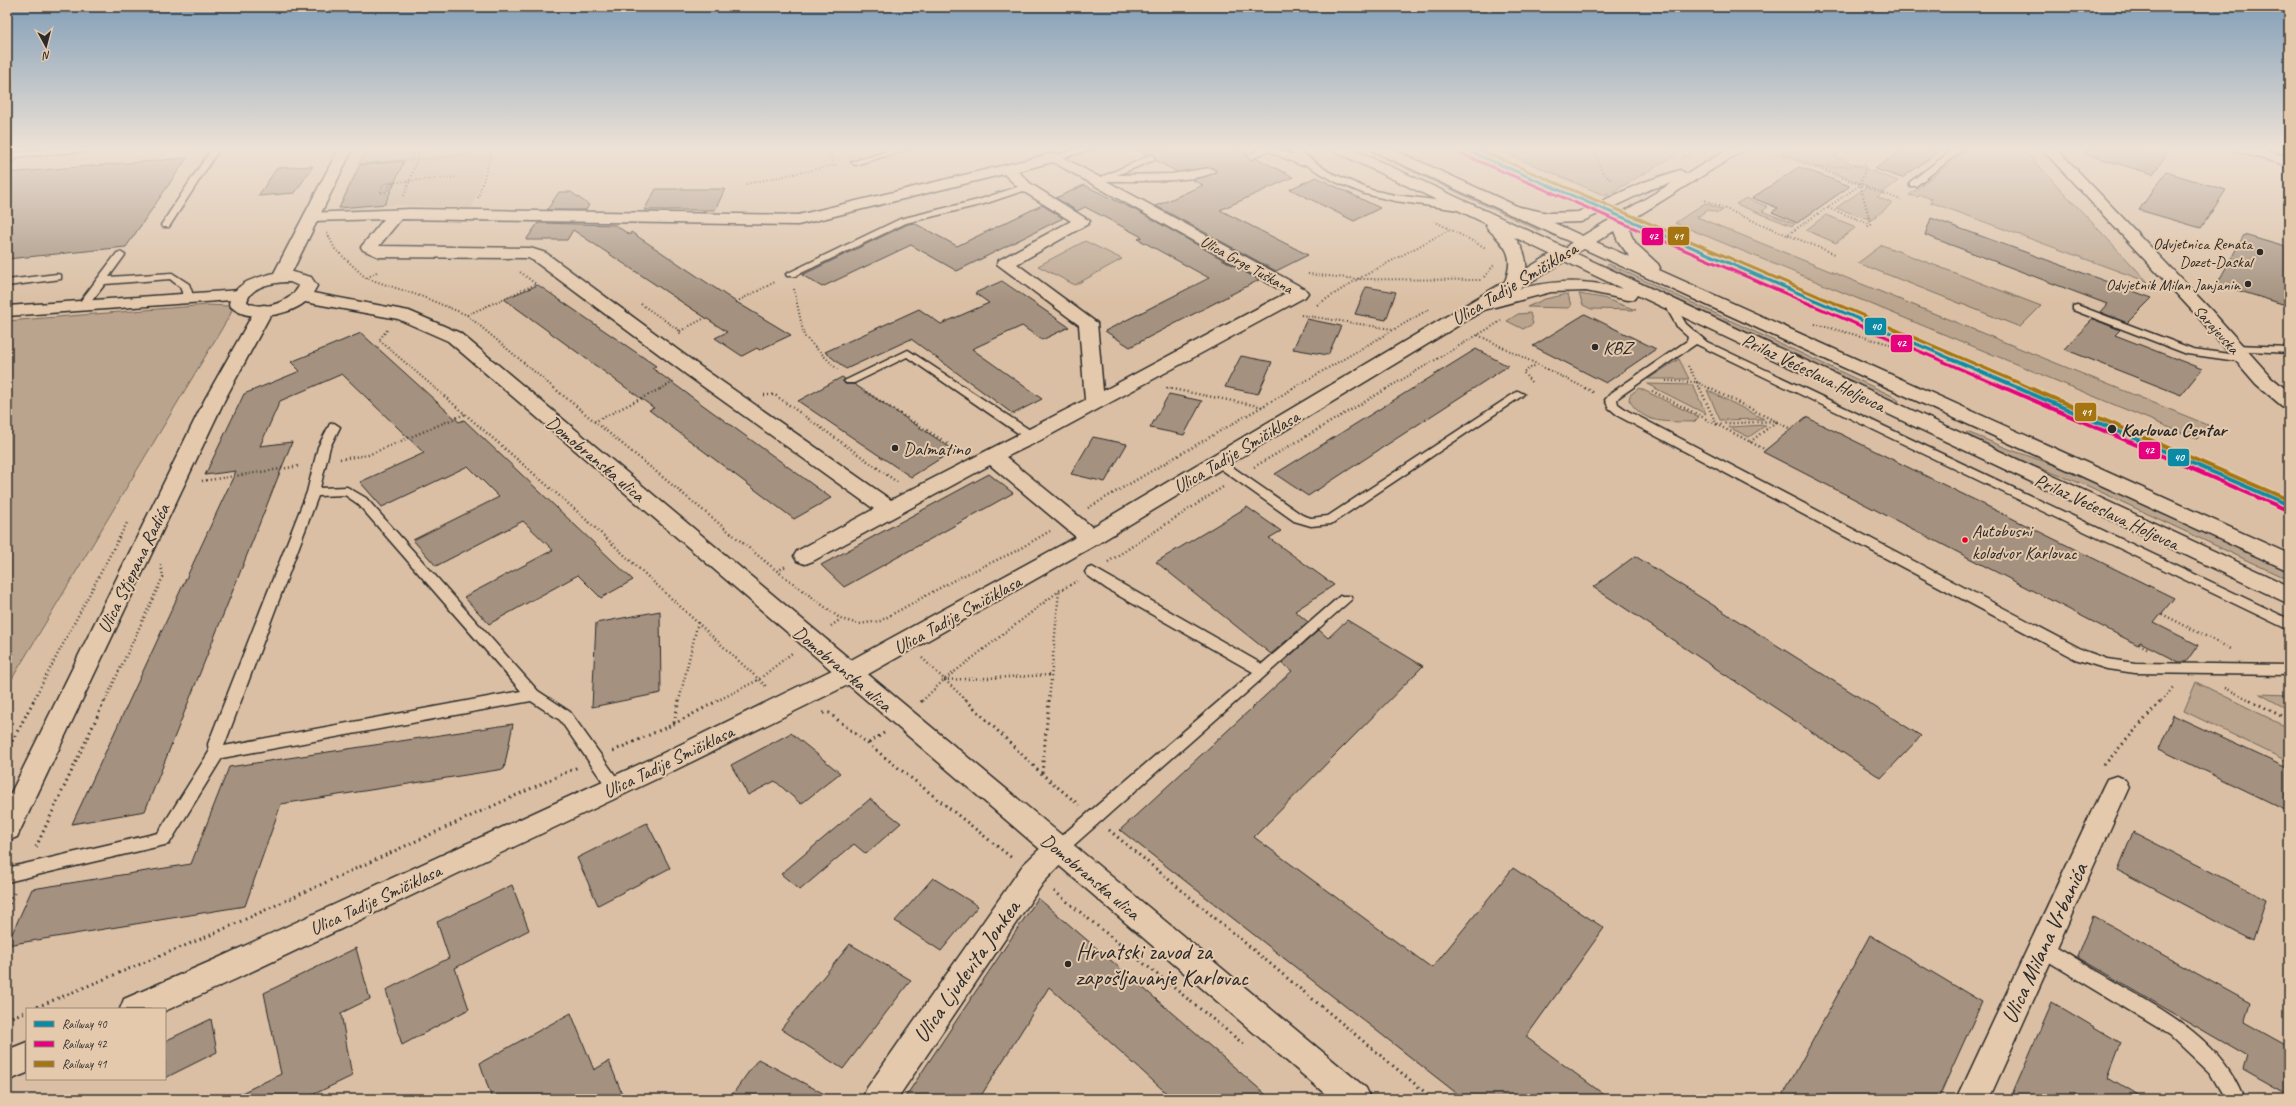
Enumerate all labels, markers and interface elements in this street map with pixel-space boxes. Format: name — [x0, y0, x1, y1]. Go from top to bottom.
north arrow — [26, 26, 66, 66]
text: N — [41, 49, 51, 64]
line badge: 41 — [1667, 226, 1690, 246]
line badge: 42 — [1641, 227, 1664, 246]
text: 42 — [1648, 229, 1659, 243]
text: 41 — [1673, 229, 1684, 243]
street label: Ulica Grge Tuškana — [1197, 231, 1298, 299]
place label: Odvjetnica Renata Dozet-Daskal — [2153, 234, 2255, 272]
street label: Ulica Tadije Smičiklasa — [1447, 236, 1584, 331]
marker: Odvjetnica Renata Dozet-Daskal — [2255, 247, 2265, 257]
place label: Odvjetnik Milan Janjanin — [2106, 275, 2241, 295]
marker: Odvjetnik Milan Janjanin — [2243, 279, 2253, 289]
street label: Sarajevska — [2189, 301, 2244, 359]
line badge: 40 — [1864, 317, 1887, 336]
text: 40 — [1871, 319, 1882, 333]
street label: Prilaz Većeslava Holjevca — [1738, 328, 1891, 419]
line badge: 42 — [1890, 334, 1913, 353]
place label: KBZ — [1603, 336, 1635, 360]
text: 42 — [1896, 336, 1907, 350]
marker: KBZ — [1590, 342, 1600, 352]
line badge: 41 — [2074, 402, 2097, 422]
street label: Ulica Tadije Smičiklasa — [1169, 404, 1306, 499]
text: 41 — [2081, 405, 2092, 419]
street label: Domobranska ulica — [541, 410, 651, 508]
place label: Karlovac Centar — [2121, 418, 2228, 442]
marker: Karlovac Centar — [2106, 423, 2118, 435]
place label: Dalmatino — [903, 437, 971, 461]
line badge: 42 — [2138, 441, 2161, 460]
marker: Dalmatino — [890, 443, 900, 453]
text: 42 — [2144, 443, 2155, 457]
line badge: 40 — [2167, 448, 2190, 467]
text: 40 — [2174, 450, 2185, 464]
street label: Prilaz Većeslava Holjevca — [2031, 468, 2184, 557]
street label: Ulica Stjepana Radića — [92, 498, 176, 637]
place label: Autobusni kolodvor Karlovac — [1972, 520, 2078, 564]
marker: Autobusni kolodvor Karlovac — [1960, 535, 1970, 545]
street label: Ulica Tadije Smičiklasa — [889, 569, 1028, 660]
street label: Domobranska ulica — [788, 620, 898, 718]
street label: Ulica Tadije Smičiklasa — [599, 719, 740, 804]
street label: Domobranska ulica — [1036, 828, 1146, 926]
street label: Ulica Milana Vrbanića — [1995, 856, 2095, 1028]
street label: Ulica Tadije Smičiklasa — [306, 858, 447, 941]
street label: Ulica Ljudevita Jonkea — [907, 892, 1028, 1048]
place label: Hrvatski zavod za zapošljavanje Karlovac — [1076, 937, 1249, 992]
marker: Hrvatski zavod za zapošljavanje Karlovac — [1063, 959, 1073, 969]
legend — [26, 1008, 166, 1080]
text: Railway 40 — [62, 1016, 108, 1032]
text: Railway 42 — [62, 1036, 108, 1052]
text: Railway 41 — [62, 1056, 107, 1072]

